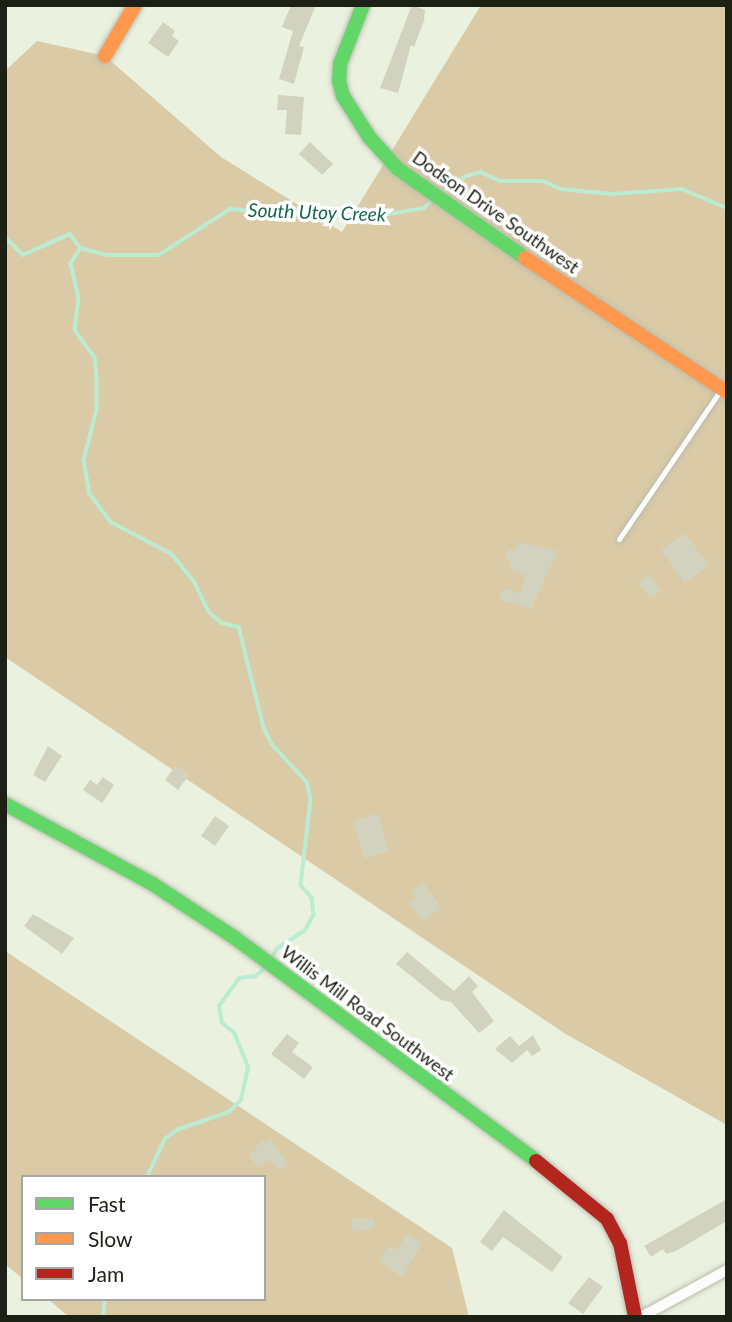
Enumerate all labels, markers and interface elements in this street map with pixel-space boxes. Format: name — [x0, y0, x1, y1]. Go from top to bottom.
street label: Dodson Drive Southwest — [409, 146, 583, 278]
water label: South Utoy Creek — [248, 198, 386, 226]
street label: Willis Mill Road Southwest — [277, 941, 459, 1085]
legend — [21, 1175, 266, 1301]
text: Fast — [88, 1191, 125, 1216]
text: Slow — [88, 1226, 132, 1251]
text: Jam — [88, 1261, 124, 1286]

